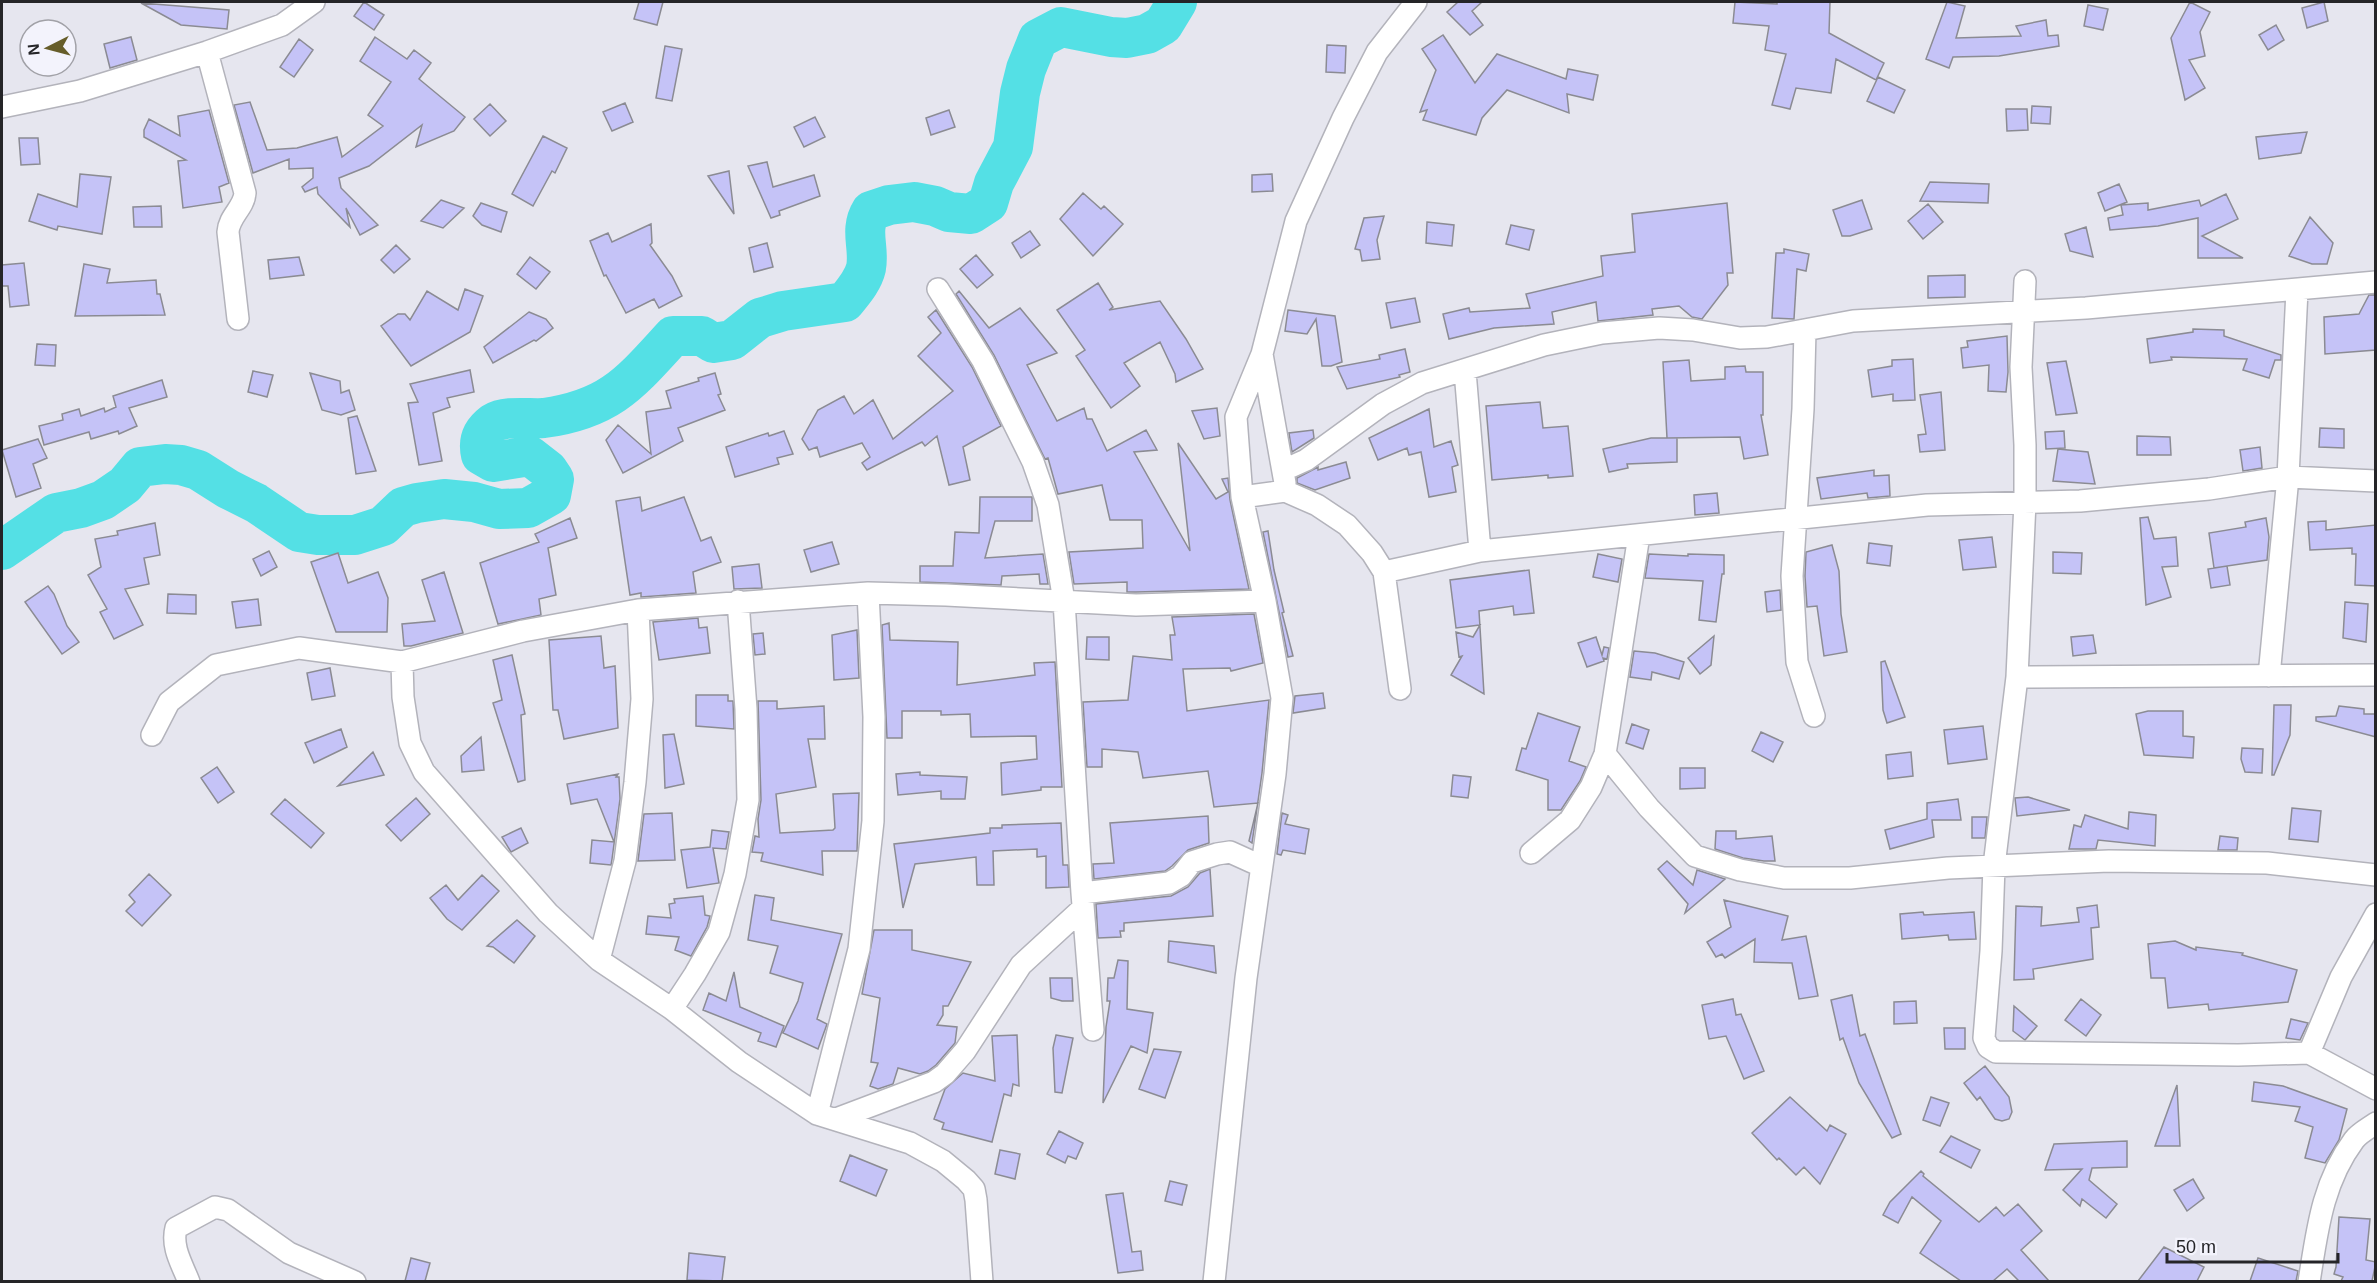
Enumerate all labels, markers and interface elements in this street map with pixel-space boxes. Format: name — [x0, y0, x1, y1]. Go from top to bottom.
north arrow — [18, 18, 78, 78]
text: N — [25, 43, 43, 56]
scale bar — [2167, 1226, 2338, 1264]
text: 50 m — [2176, 1237, 2216, 1257]

